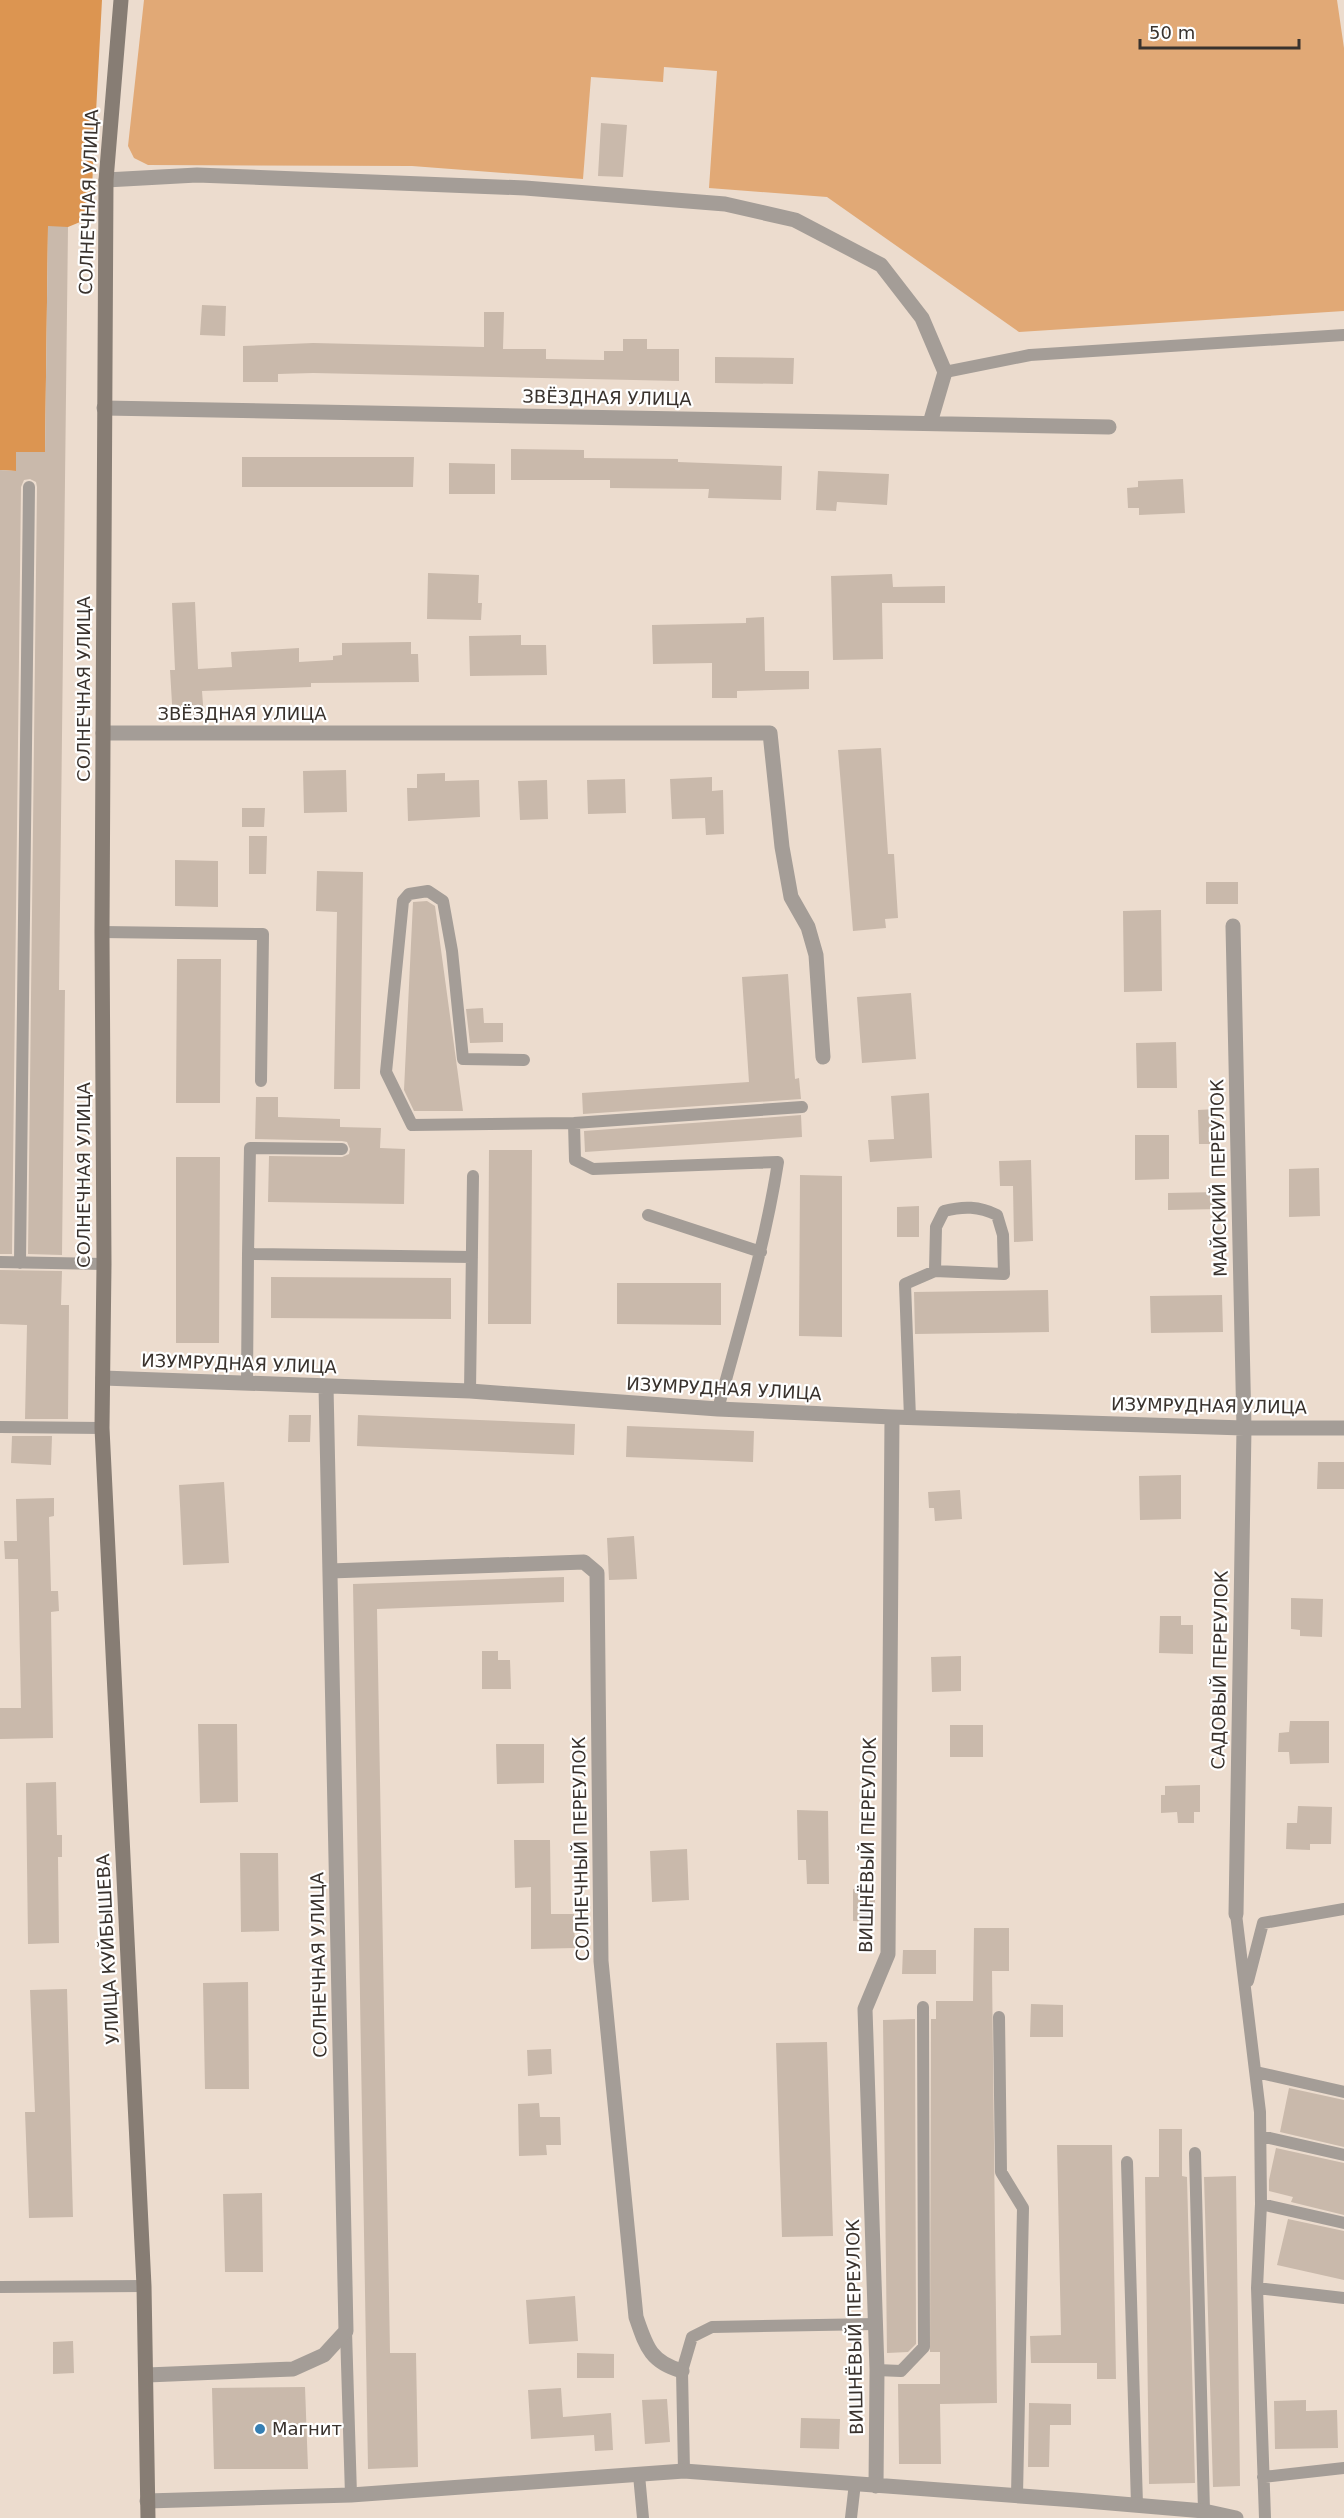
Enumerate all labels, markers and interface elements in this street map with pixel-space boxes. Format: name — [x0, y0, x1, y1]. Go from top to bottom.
scale bar — [1140, 12, 1299, 50]
text: 50 m — [1149, 22, 1195, 43]
street label: СОЛНЕЧНАЯ УЛИЦА — [75, 108, 102, 295]
street label: ЗВЁЗДНАЯ УЛИЦА — [522, 386, 692, 409]
street label: СОЛНЕЧНАЯ УЛИЦА — [73, 595, 94, 782]
street label: ЗВЁЗДНАЯ УЛИЦА — [157, 703, 327, 724]
street label: МАЙСКИЙ ПЕРЕУЛОК — [1206, 1079, 1231, 1277]
street label: СОЛНЕЧНАЯ УЛИЦА — [73, 1081, 94, 1268]
street label: ИЗУМРУДНАЯ УЛИЦА — [141, 1350, 338, 1377]
street label: ИЗУМРУДНАЯ УЛИЦА — [626, 1373, 823, 1404]
street label: ИЗУМРУДНАЯ УЛИЦА — [1111, 1393, 1308, 1418]
street label: САДОВЫЙ ПЕРЕУЛОК — [1207, 1570, 1232, 1770]
street label: СОЛНЕЧНЫЙ ПЕРЕУЛОК — [568, 1736, 593, 1962]
street label: ВИШНЁВЫЙ ПЕРЕУЛОК — [855, 1737, 880, 1953]
street label: УЛИЦА КУЙБЫШЕВА — [92, 1853, 123, 2045]
street label: СОЛНЕЧНАЯ УЛИЦА — [306, 1871, 331, 2058]
street label: ВИШНЁВЫЙ ПЕРЕУЛОК — [842, 2219, 867, 2435]
place label: Магнит — [272, 2418, 342, 2439]
marker: Магнит — [253, 2422, 267, 2436]

